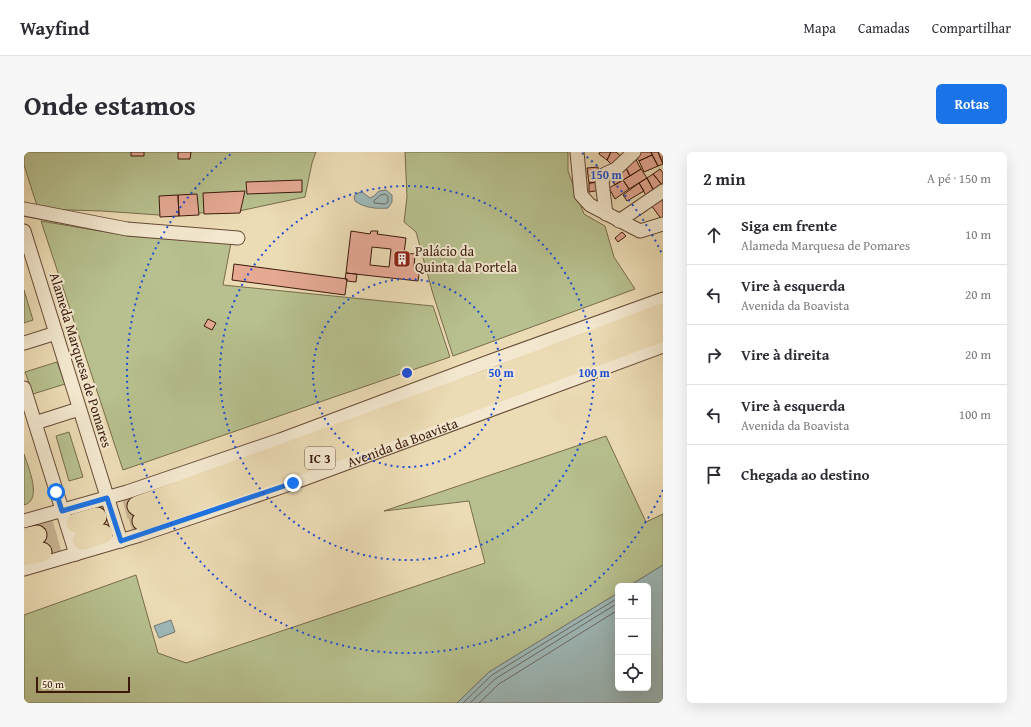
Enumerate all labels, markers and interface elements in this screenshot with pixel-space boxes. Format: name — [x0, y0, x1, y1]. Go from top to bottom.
text: Wayfind — [20, 14, 90, 42]
text: Mapa — [804, 18, 836, 38]
text: Camadas — [858, 18, 910, 38]
text: Compartilhar — [932, 18, 1011, 38]
text: Onde estamos — [24, 84, 196, 125]
button: Rotas — [936, 84, 1007, 124]
text: 150 m — [590, 166, 623, 183]
text: 2 min — [703, 166, 745, 191]
text: A pé · 150 m — [927, 169, 991, 188]
text: Siga em frente — [741, 215, 837, 236]
icon: ahead — [703, 224, 725, 246]
text: 10 m — [965, 225, 991, 244]
text: Alameda Marquesa de Pomares — [741, 236, 910, 255]
place label: Palácio da Quinta da Portela — [415, 241, 518, 277]
building icon: Palácio da Quinta da Portela — [392, 249, 412, 269]
street label: Alameda Marquesa de Pomares — [45, 270, 117, 450]
text: Vire à esquerda — [741, 275, 845, 296]
icon: left — [703, 284, 725, 306]
text: 20 m — [965, 285, 991, 304]
text: Avenida da Boavista — [741, 296, 849, 315]
icon: right — [703, 344, 725, 366]
text: Vire à direita — [741, 344, 829, 365]
text: 20 m — [965, 345, 991, 364]
text: 50 m — [488, 364, 514, 381]
text: 100 m — [578, 364, 611, 381]
centre of rings — [400, 366, 414, 380]
text: Vire à esquerda — [741, 395, 845, 416]
icon: left — [703, 404, 725, 426]
text: 100 m — [959, 405, 991, 424]
street label: Avenida da Boavista — [344, 413, 461, 472]
text: Avenida da Boavista — [741, 416, 849, 435]
road number: IC 3 — [305, 447, 335, 469]
icon: arrive — [703, 464, 725, 486]
text: Chegada ao destino — [741, 464, 869, 485]
route end — [284, 474, 302, 492]
route start — [47, 483, 65, 501]
map controls — [615, 583, 651, 691]
button: + — [615, 583, 651, 619]
button: − — [615, 619, 651, 655]
button: locate — [615, 655, 651, 691]
scale bar — [36, 675, 130, 694]
text: 50 m — [42, 676, 64, 692]

